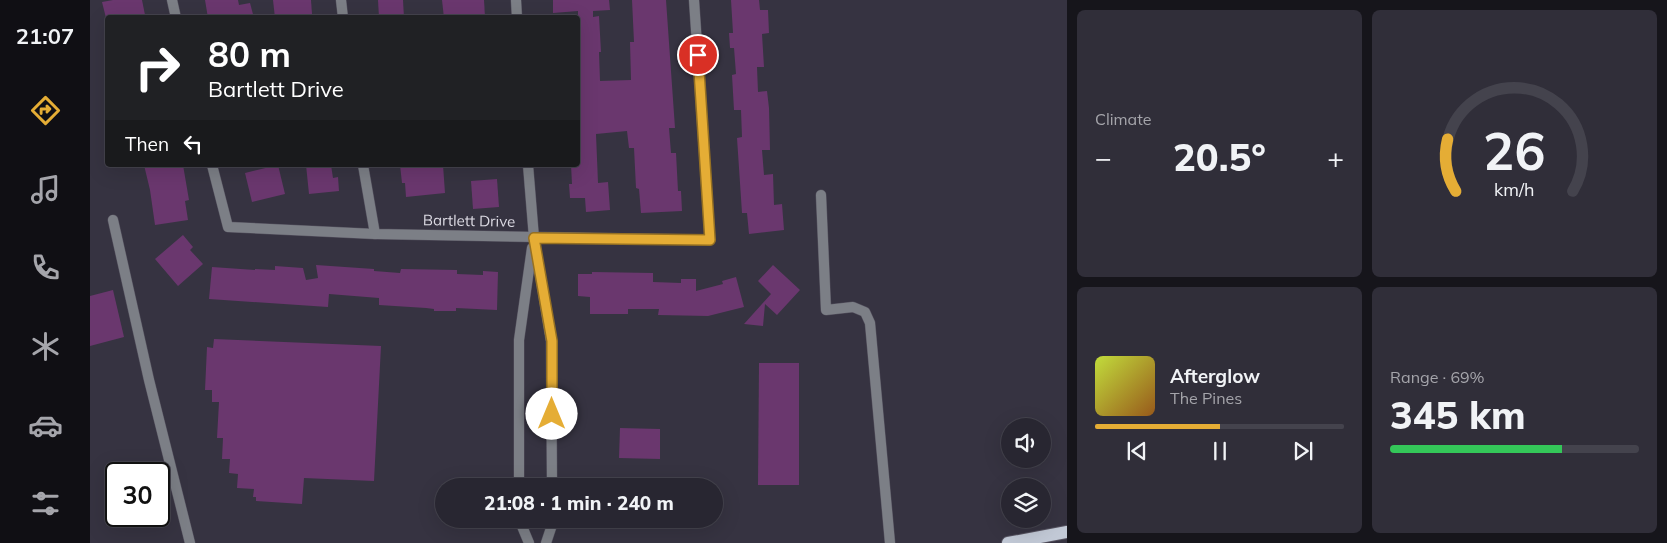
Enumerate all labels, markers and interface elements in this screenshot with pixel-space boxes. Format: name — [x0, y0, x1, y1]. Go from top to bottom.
text: 21:07 — [16, 22, 74, 50]
text: 80 m — [208, 32, 291, 76]
pin — [677, 34, 719, 76]
icon: right — [125, 35, 190, 100]
icon: arrive — [684, 41, 712, 69]
text: Bartlett Drive — [208, 75, 344, 103]
icon: directions — [28, 93, 63, 128]
text: Climate — [1095, 109, 1151, 129]
text: 26 — [1483, 118, 1546, 183]
icon: left — [179, 130, 207, 158]
text: Then — [125, 132, 169, 156]
text: 20.5° — [1173, 133, 1266, 181]
text: − — [1095, 140, 1112, 175]
text: + — [1327, 140, 1344, 175]
icon: music — [28, 172, 63, 207]
text: km/h — [1494, 178, 1535, 200]
street label: Bartlett Drive — [423, 210, 515, 231]
icon: phone — [28, 250, 63, 285]
icon: climate — [28, 329, 63, 364]
text: Afterglow — [1170, 364, 1260, 388]
text: Range · 69% — [1390, 367, 1485, 387]
position arrow — [525, 387, 577, 439]
text: The Pines — [1170, 388, 1242, 408]
text: 345 km — [1390, 391, 1526, 439]
icon: car — [28, 408, 63, 443]
map controls — [1001, 418, 1051, 528]
button: sound — [1001, 418, 1051, 468]
icon: previous — [1123, 437, 1151, 465]
icon: pause — [1206, 437, 1234, 465]
icon: next — [1289, 437, 1317, 465]
speed limit sign: 30 — [105, 462, 170, 527]
button: layers — [1001, 478, 1051, 528]
icon: filters — [28, 486, 63, 521]
text: 21:08 · 1 min · 240 m — [484, 491, 674, 515]

